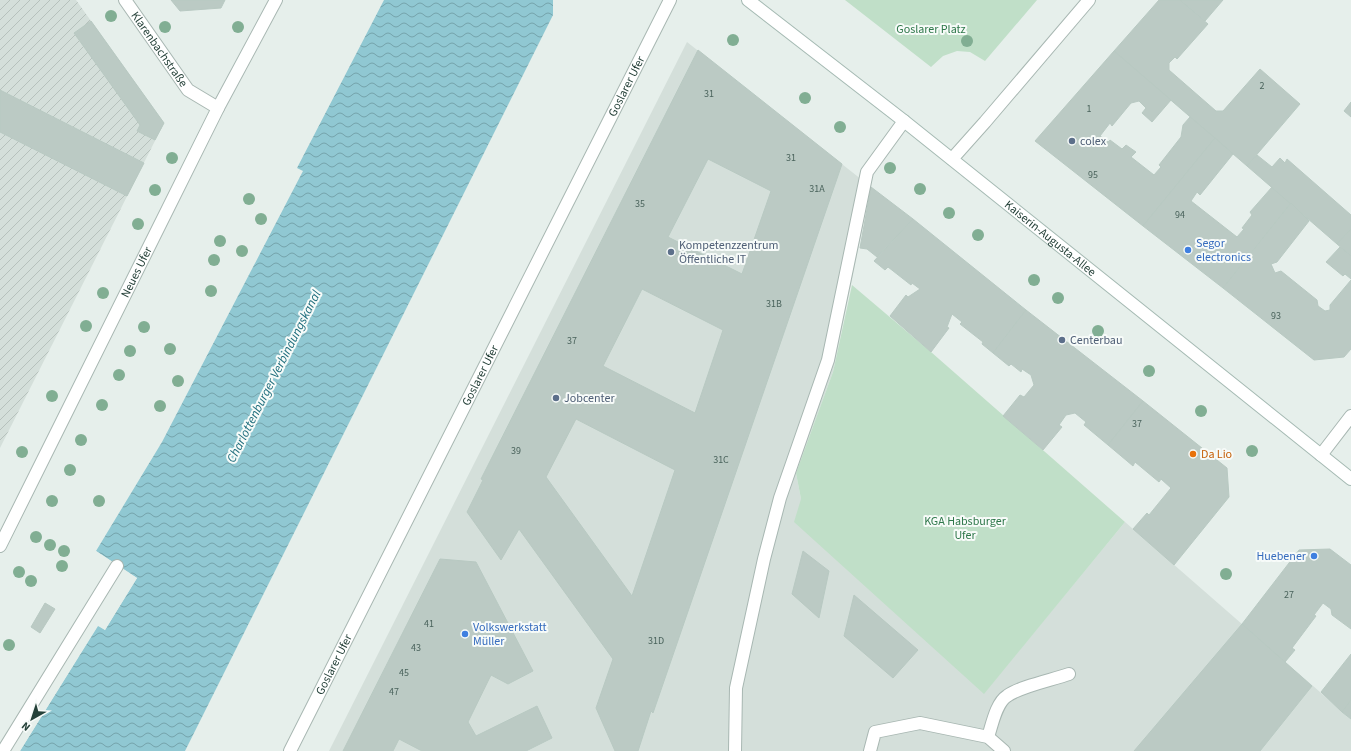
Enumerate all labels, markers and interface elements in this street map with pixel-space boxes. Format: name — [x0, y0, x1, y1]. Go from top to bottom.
street label: Klarenbachstraße — [127, 8, 191, 91]
park label: Goslarer Platz — [896, 21, 966, 38]
street label: Goslarer Ufer — [604, 53, 650, 120]
house number: 2 — [1260, 79, 1265, 93]
house number: 31 — [704, 87, 714, 101]
house number: 1 — [1087, 102, 1092, 116]
place label: colex — [1080, 133, 1107, 150]
marker: colex — [1067, 136, 1077, 146]
house number: 31 — [786, 151, 796, 165]
house number: 95 — [1088, 168, 1098, 182]
house number: 31A — [809, 182, 825, 196]
house number: 35 — [635, 197, 645, 211]
street label: Kaiserin-Augusta-Allee — [1001, 197, 1100, 281]
house number: 94 — [1175, 208, 1185, 222]
place label: Segor electronics — [1196, 235, 1251, 266]
place label: Kompetenzzentrum Öffentliche IT — [679, 237, 779, 268]
street label: Neues Ufer — [117, 243, 157, 301]
marker: Segor electronics — [1183, 245, 1193, 255]
marker: Kompetenzzentrum Öffentliche IT — [666, 247, 676, 257]
water label: Charlottenburger Verbindungskanal — [222, 287, 326, 466]
house number: 31B — [766, 297, 782, 311]
house number: 93 — [1271, 309, 1281, 323]
place label: Centerbau — [1070, 332, 1122, 349]
house number: 37 — [567, 334, 577, 348]
marker: Centerbau — [1057, 335, 1067, 345]
street label: Goslarer Ufer — [458, 342, 503, 409]
place label: Jobcenter — [564, 390, 615, 407]
marker: Jobcenter — [551, 393, 561, 403]
house number: 37 — [1132, 417, 1142, 431]
house number: 39 — [511, 444, 521, 458]
place label: Da Lio — [1201, 446, 1232, 463]
marker: Da Lio — [1188, 449, 1198, 459]
house number: 31C — [713, 453, 729, 467]
park label: KGA Habsburger Ufer — [924, 513, 1007, 544]
place label: Huebener — [1256, 548, 1307, 565]
marker: Huebener — [1309, 551, 1319, 561]
house number: 27 — [1284, 588, 1294, 602]
house number: 41 — [424, 617, 434, 631]
place label: Volkswerkstatt Müller — [473, 619, 547, 650]
marker: Volkswerkstatt Müller — [460, 629, 470, 639]
street label: Goslarer Ufer — [312, 631, 357, 698]
house number: 31D — [648, 634, 664, 648]
house number: 43 — [411, 641, 421, 655]
house number: 45 — [399, 666, 409, 680]
house number: 47 — [389, 685, 399, 699]
north arrow — [12, 699, 52, 739]
text: N — [18, 718, 34, 735]

